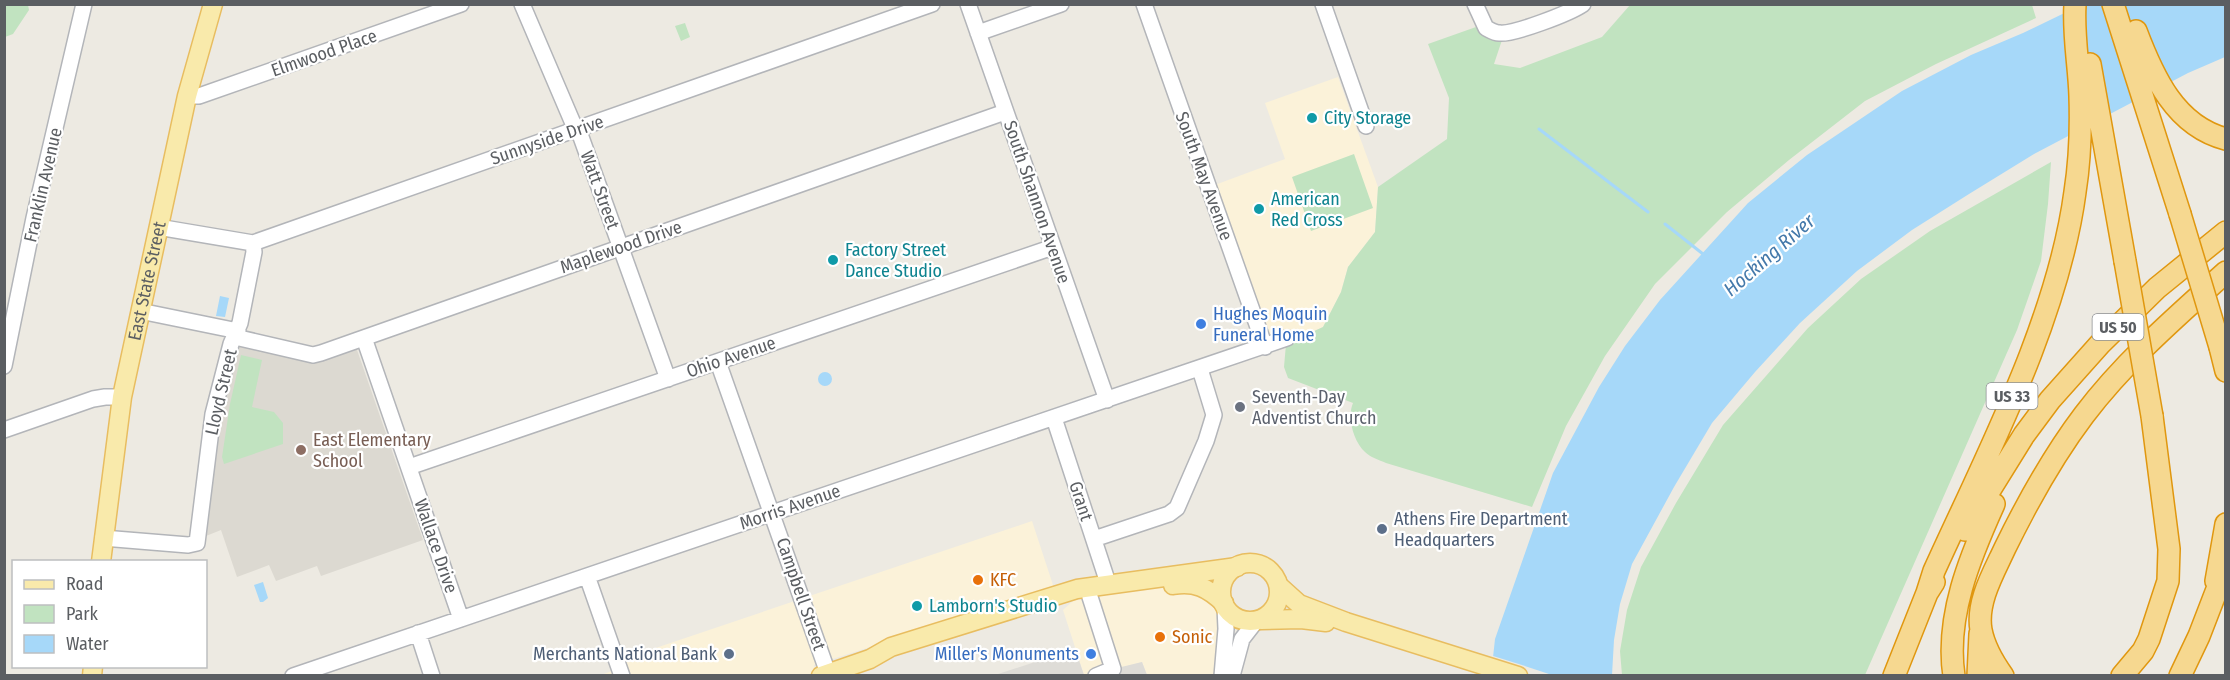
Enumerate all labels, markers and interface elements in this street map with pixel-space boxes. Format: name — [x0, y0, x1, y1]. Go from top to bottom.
street label: Elmwood Place — [268, 25, 380, 81]
place label: City Storage — [1324, 107, 1411, 129]
street label: South May Avenue — [1171, 109, 1237, 243]
street label: Sunnyside Drive — [488, 110, 607, 170]
marker: City Storage — [1305, 111, 1319, 125]
street label: South Shannon Avenue — [999, 118, 1075, 286]
street label: Franklin Avenue — [19, 126, 67, 244]
street label: Watt Street — [576, 148, 624, 232]
place label: American Red Cross — [1271, 188, 1343, 231]
marker: American Red Cross — [1252, 202, 1266, 216]
water label: Hocking River — [1719, 208, 1820, 301]
street label: Maplewood Drive — [557, 216, 685, 278]
street label: East State Street — [123, 219, 171, 343]
place label: Factory Street Dance Studio — [845, 239, 946, 282]
marker: Factory Street Dance Studio — [826, 253, 840, 267]
place label: Hughes Moquin Funeral Home — [1213, 303, 1327, 346]
road number: US 50 — [2092, 314, 2144, 340]
marker: Hughes Moquin Funeral Home — [1194, 317, 1208, 331]
street label: Ohio Avenue — [683, 331, 779, 383]
street label: Lloyd Street — [200, 347, 242, 437]
road number: US 33 — [1986, 383, 2038, 409]
place label: Seventh-Day Adventist Church — [1252, 386, 1377, 429]
marker: Seventh-Day Adventist Church — [1233, 400, 1247, 414]
place label: East Elementary School — [313, 429, 431, 472]
marker: East Elementary School — [294, 443, 308, 457]
street label: Grant — [1064, 478, 1098, 524]
street label: Morris Avenue — [737, 479, 843, 535]
street label: Wallace Drive — [410, 496, 462, 596]
place label: Athens Fire Department Headquarters — [1394, 508, 1568, 551]
marker: Athens Fire Department Headquarters — [1375, 522, 1389, 536]
street label: Campbell Street — [771, 535, 831, 653]
legend — [12, 560, 207, 668]
place label: KFC — [990, 569, 1016, 591]
text: Road — [66, 573, 103, 595]
marker: KFC — [971, 573, 985, 587]
place label: Lamborn's Studio — [929, 595, 1057, 617]
marker: Lamborn's Studio — [910, 599, 924, 613]
text: Park — [66, 603, 99, 625]
place label: Sonic — [1172, 626, 1212, 648]
marker: Sonic — [1153, 630, 1167, 644]
text: Water — [66, 633, 109, 655]
place label: Merchants National Bank — [533, 643, 718, 665]
place label: Miller's Monuments — [935, 643, 1079, 665]
marker: Merchants National Bank — [722, 647, 736, 661]
marker: Miller's Monuments — [1084, 647, 1098, 661]

